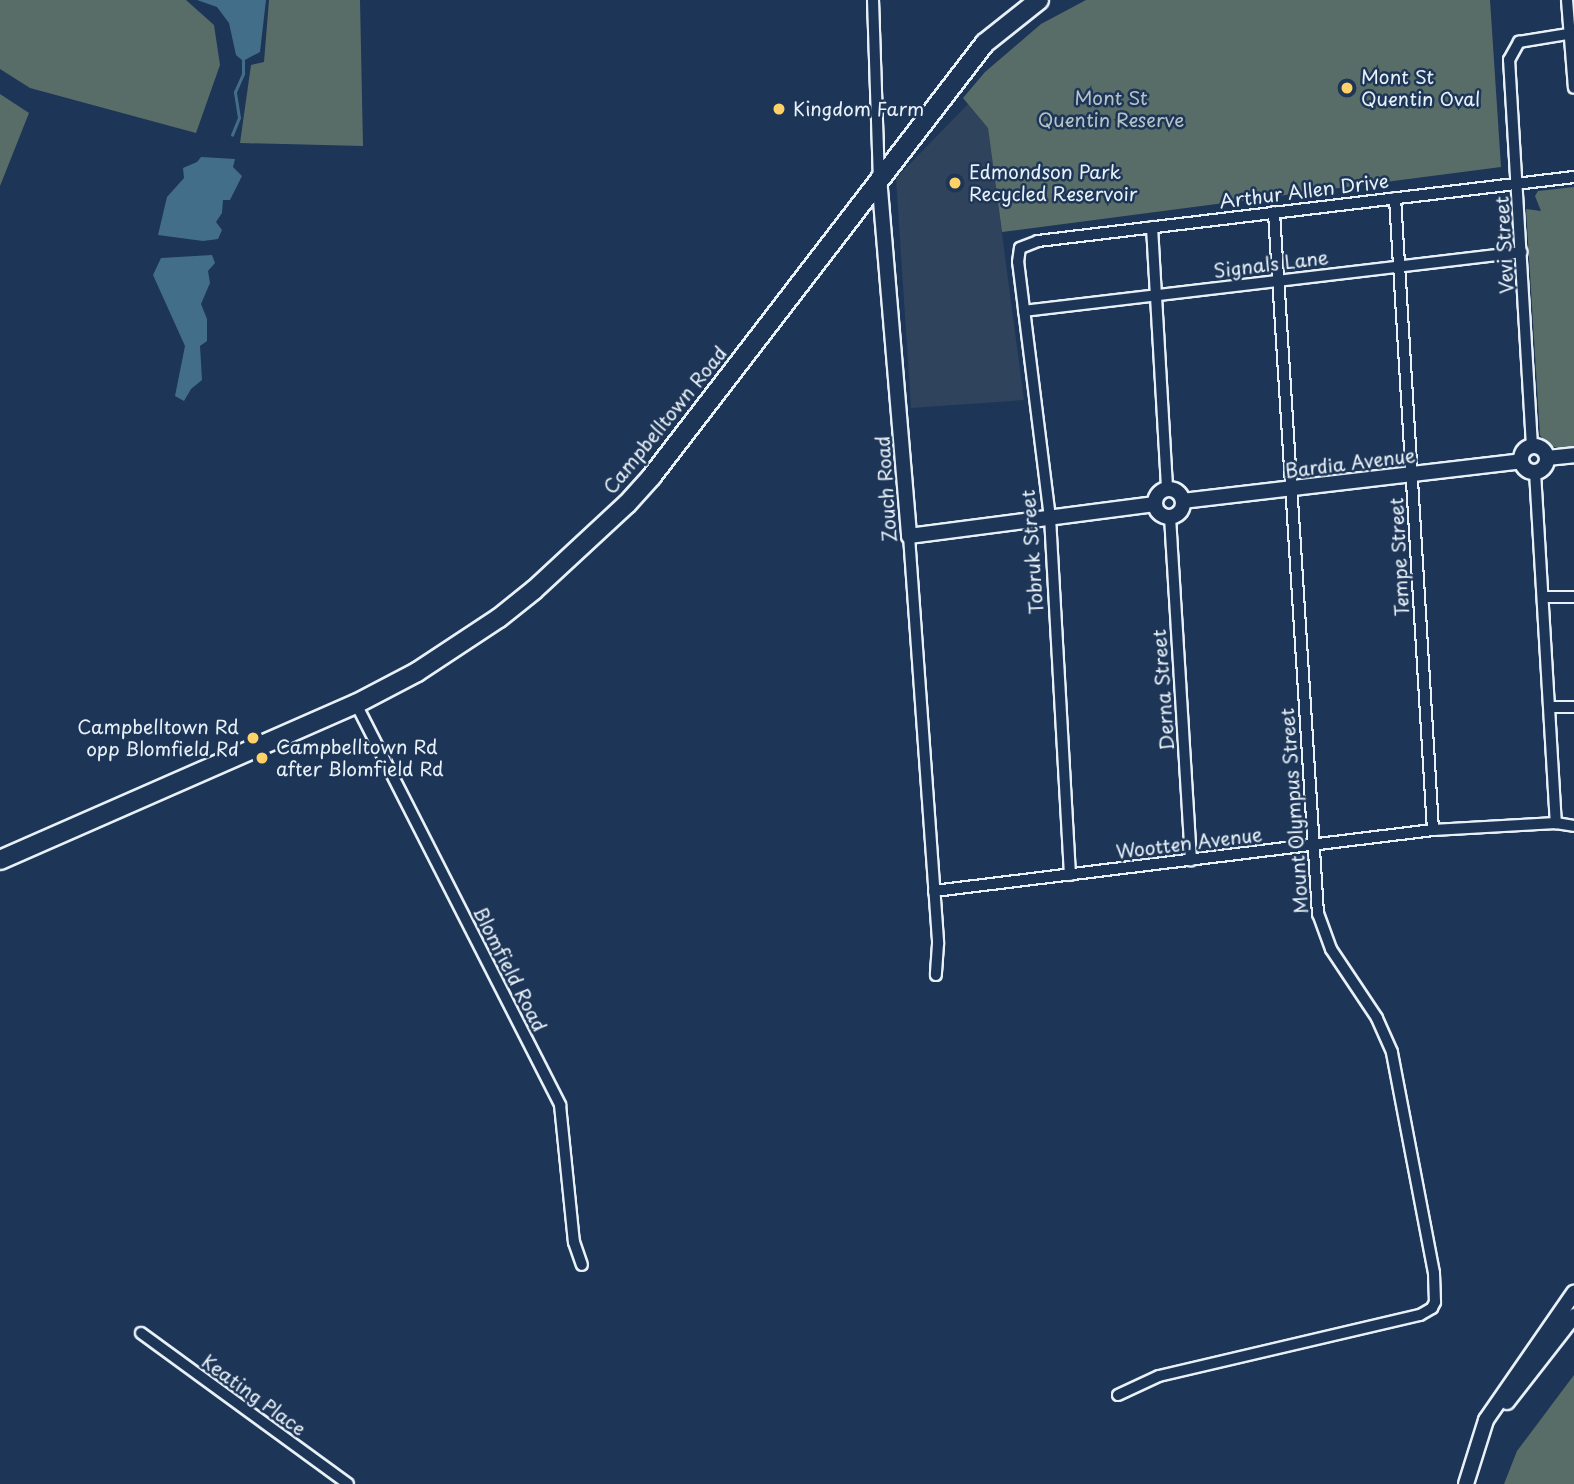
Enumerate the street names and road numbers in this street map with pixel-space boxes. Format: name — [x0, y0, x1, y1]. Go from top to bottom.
street label: Arthur Allen Drive — [1217, 169, 1391, 213]
street label: Vevi Street — [1490, 195, 1518, 295]
street label: Signals Lane — [1212, 246, 1330, 282]
street label: Campbelltown Road — [599, 342, 731, 498]
street label: Zouch Road — [871, 435, 901, 543]
street label: Bardia Avenue — [1283, 444, 1417, 482]
street label: Tobruk Street — [1016, 488, 1048, 616]
street label: Tempe Street — [1384, 496, 1414, 618]
street label: Derna Street — [1147, 629, 1179, 751]
street label: Mount Olympus Street — [1275, 707, 1313, 915]
street label: Wootten Avenue — [1115, 823, 1263, 863]
street label: Blomfield Road — [469, 902, 551, 1036]
street label: Keating Place — [197, 1349, 311, 1441]

